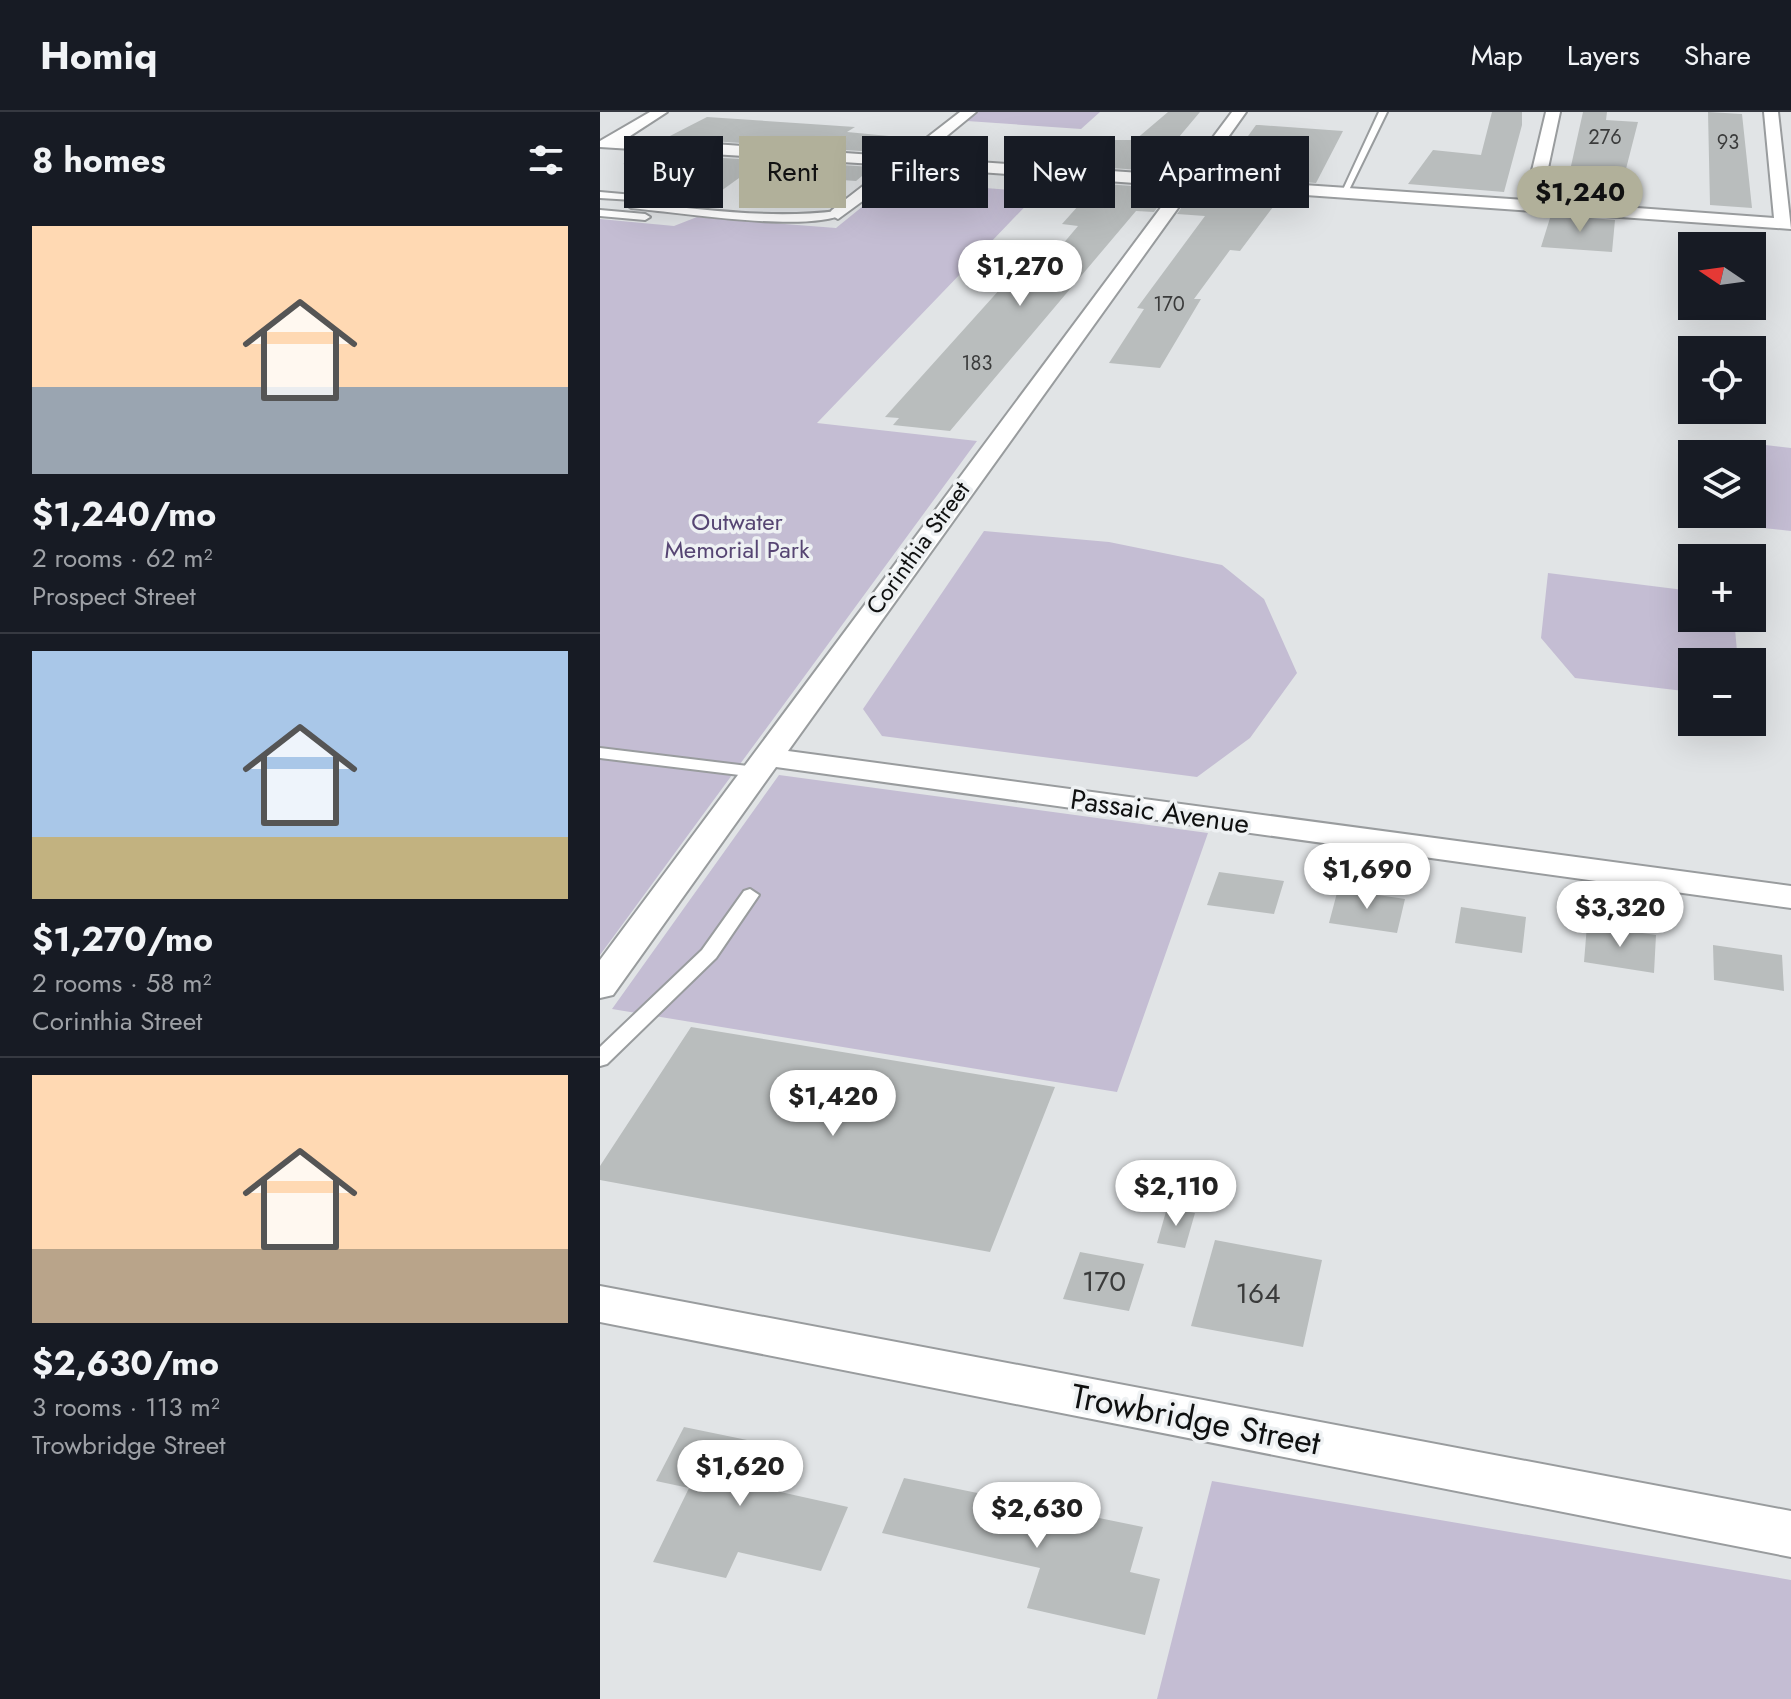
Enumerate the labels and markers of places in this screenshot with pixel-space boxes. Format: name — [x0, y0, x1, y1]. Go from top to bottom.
pin: $1,240 — [1515, 166, 1645, 234]
pin: $1,270 — [955, 240, 1085, 308]
pin: $1,690 — [1302, 843, 1432, 911]
pin: $3,320 — [1555, 881, 1685, 949]
pin: $1,420 — [768, 1070, 898, 1138]
pin: $2,110 — [1111, 1160, 1241, 1228]
pin: $1,620 — [675, 1440, 805, 1508]
pin: $2,630 — [972, 1482, 1102, 1550]

